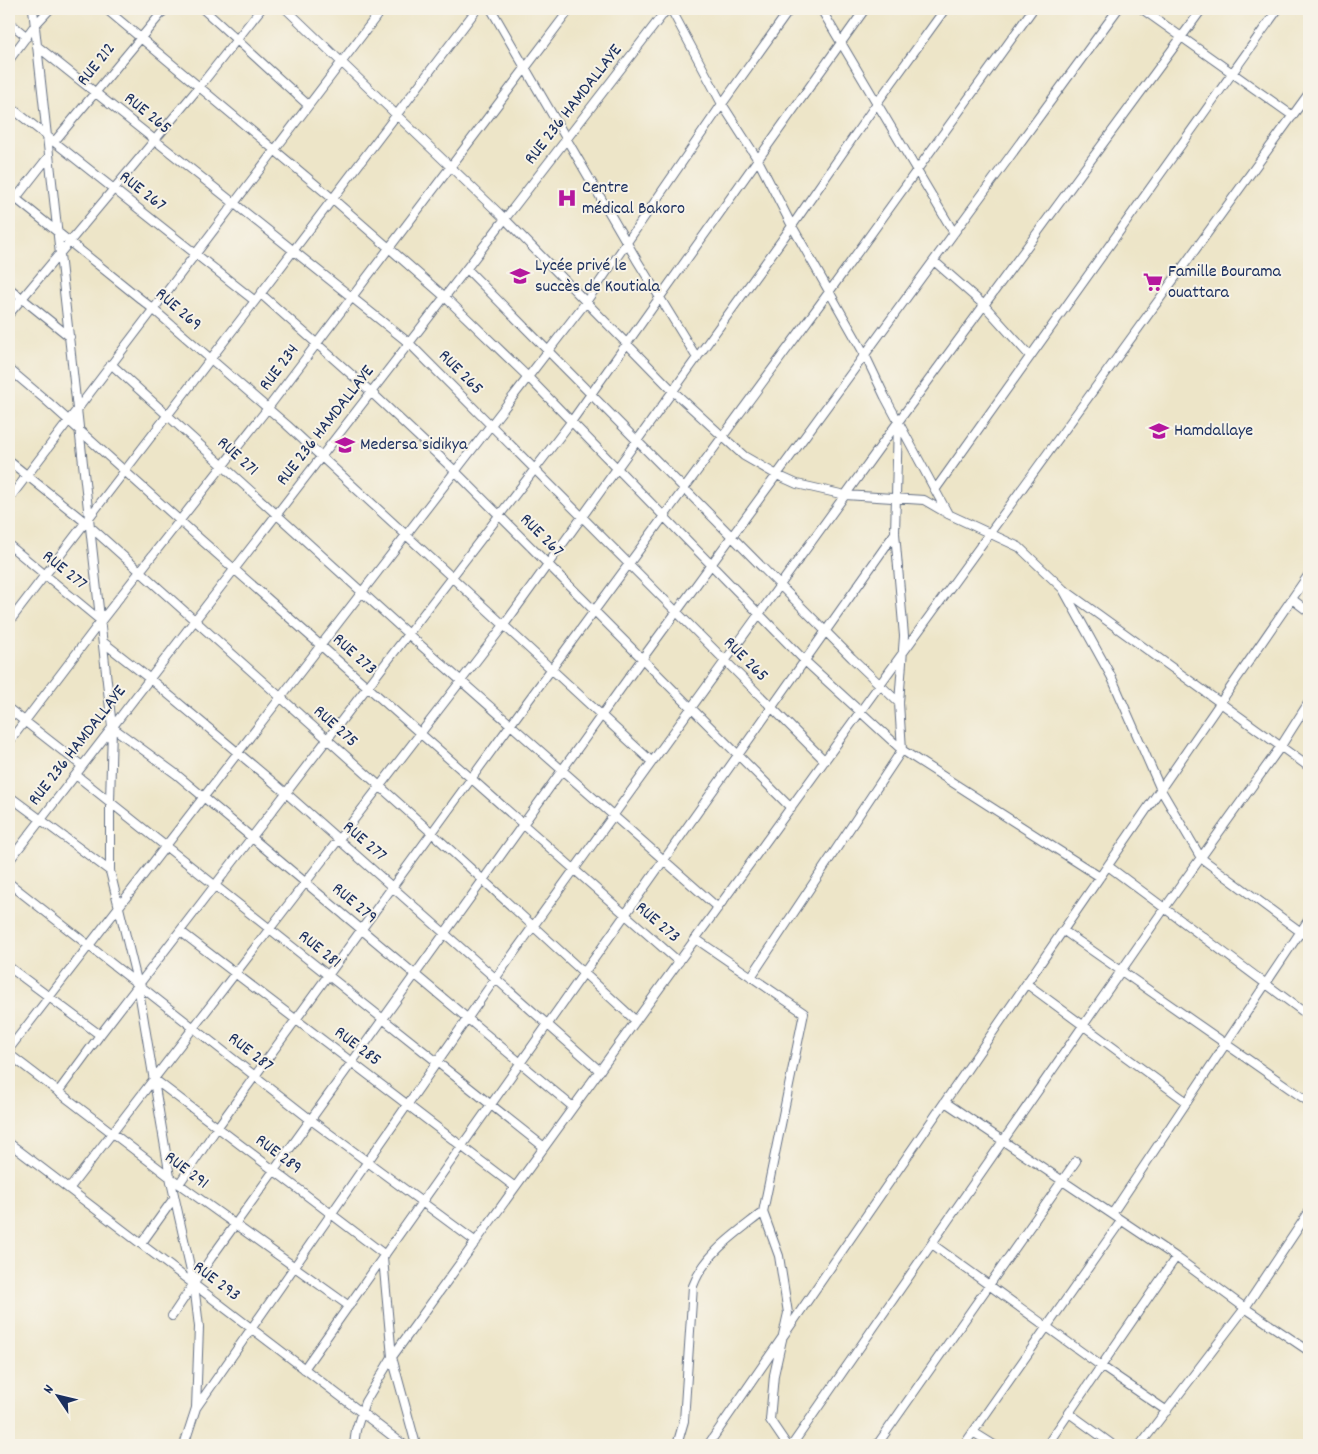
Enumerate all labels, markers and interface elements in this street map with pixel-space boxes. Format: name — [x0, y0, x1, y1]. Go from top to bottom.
street label: RUE 212 — [72, 38, 122, 92]
street label: RUE 236 HAMDALLAYE — [519, 40, 629, 170]
street label: RUE 265 — [118, 87, 176, 141]
street label: RUE 267 — [113, 166, 171, 218]
place label: Centre médical Bakoro — [582, 176, 685, 222]
hospital icon: Centre médical Bakoro — [556, 187, 578, 209]
place label: Lycée privé le succès de Koutiala — [535, 254, 660, 300]
place label: Famille Bourama ouattara — [1168, 260, 1282, 306]
school or university icon: Lycée privé le succès de Koutiala — [509, 265, 531, 287]
supermarket icon: Famille Bourama ouattara — [1142, 271, 1164, 293]
street label: RUE 269 — [149, 283, 207, 337]
street label: RUE 234 — [254, 339, 306, 397]
street label: RUE 265 — [432, 345, 488, 401]
street label: RUE 236 HAMDALLAYE — [271, 361, 381, 491]
place label: Hamdallaye — [1174, 419, 1253, 444]
school or university icon: Hamdallaye — [1148, 420, 1170, 442]
street label: RUE 271 — [211, 431, 263, 483]
place label: Medersa sidikya — [360, 433, 468, 458]
school or university icon: Medersa sidikya — [334, 434, 356, 456]
street label: RUE 267 — [513, 508, 569, 564]
street label: RUE 277 — [36, 545, 92, 597]
street label: RUE 273 — [326, 628, 382, 682]
street label: RUE 265 — [717, 632, 773, 688]
street label: RUE 236 HAMDALLAYE — [23, 681, 133, 811]
street label: RUE 275 — [307, 700, 363, 754]
street label: RUE 277 — [336, 816, 392, 868]
street label: RUE 279 — [326, 877, 382, 931]
street label: RUE 273 — [629, 896, 685, 950]
street label: RUE 281 — [292, 925, 346, 975]
street label: RUE 285 — [328, 1021, 386, 1073]
street label: RUE 287 — [222, 1027, 278, 1079]
street label: RUE 289 — [249, 1129, 307, 1181]
street label: RUE 291 — [159, 1146, 213, 1196]
street label: RUE 293 — [187, 1256, 245, 1308]
north arrow — [32, 1372, 82, 1422]
text: N — [39, 1381, 59, 1398]

